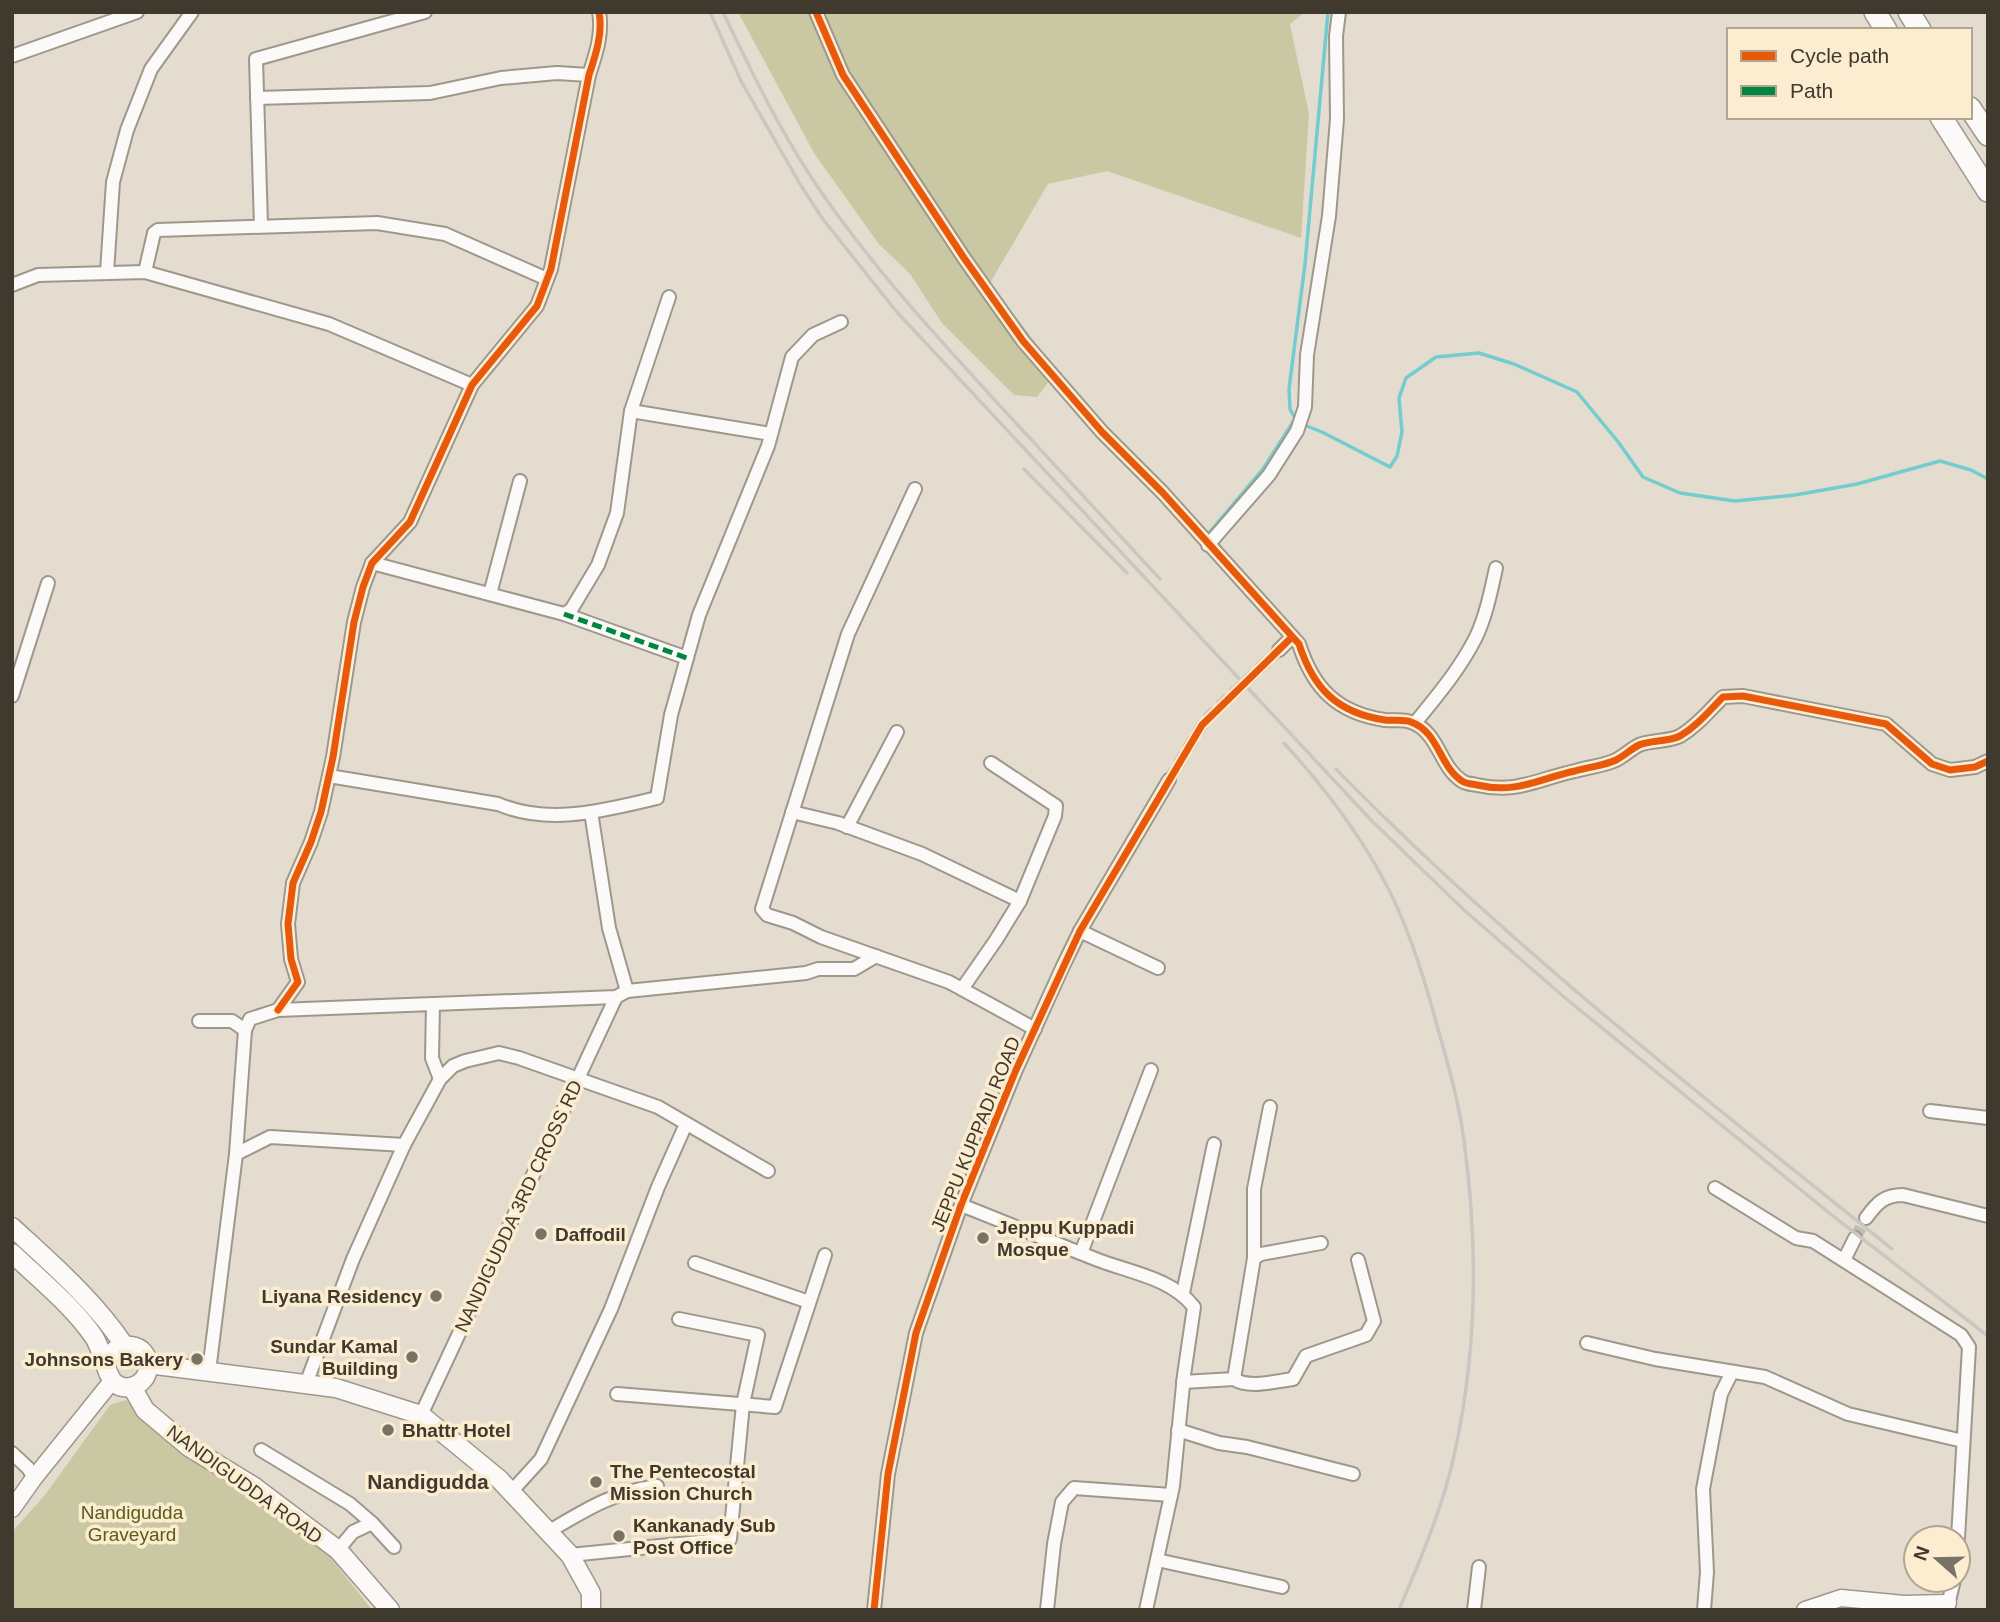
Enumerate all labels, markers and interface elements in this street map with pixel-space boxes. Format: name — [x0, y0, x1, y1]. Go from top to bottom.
legend — [1727, 28, 1972, 119]
text: Cycle path — [1790, 44, 1889, 67]
text: Path — [1790, 79, 1833, 102]
street label: JEPPU KUPPADI ROAD — [927, 1034, 1024, 1235]
street label: NANDIGUDDA 3RD CROSS RD — [451, 1077, 586, 1336]
place label: Jeppu Kuppadi Mosque — [997, 1217, 1134, 1260]
place label: Daffodil — [555, 1224, 626, 1245]
marker: Daffodil — [533, 1226, 549, 1242]
marker: Jeppu Kuppadi Mosque — [975, 1230, 991, 1246]
place label: Liyana Residency — [261, 1286, 422, 1307]
marker: Liyana Residency — [428, 1288, 444, 1304]
place label: Sundar Kamal Building — [270, 1336, 398, 1379]
place label: Johnsons Bakery — [25, 1349, 183, 1370]
marker: Sundar Kamal Building — [404, 1349, 420, 1365]
marker: Johnsons Bakery — [189, 1351, 205, 1367]
place label: Bhattr Hotel — [402, 1420, 511, 1441]
street label: NANDIGUDDA ROAD — [163, 1421, 326, 1548]
marker: Bhattr Hotel — [380, 1422, 396, 1438]
place label: The Pentecostal Mission Church — [610, 1461, 756, 1504]
district label: Nandigudda — [367, 1470, 489, 1493]
marker: The Pentecostal Mission Church — [588, 1474, 604, 1490]
park label: Nandigudda Graveyard — [81, 1502, 184, 1545]
place label: Kankanady Sub Post Office — [633, 1515, 776, 1558]
north arrow — [1902, 1524, 1972, 1594]
marker: Kankanady Sub Post Office — [611, 1528, 627, 1544]
text: N — [1909, 1543, 1934, 1563]

